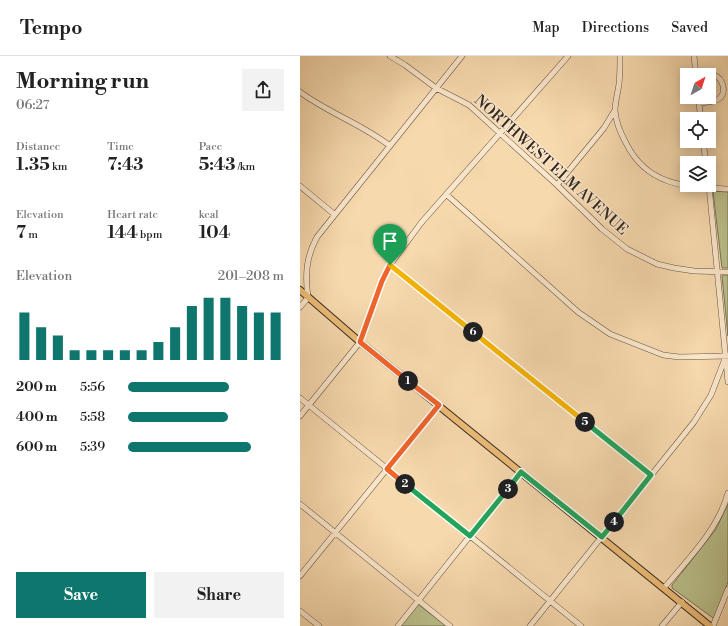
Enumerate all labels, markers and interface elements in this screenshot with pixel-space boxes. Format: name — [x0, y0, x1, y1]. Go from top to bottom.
text: Tempo — [20, 16, 82, 40]
text: Map — [532, 19, 560, 37]
text: Directions — [582, 19, 649, 37]
text: Saved — [671, 19, 708, 37]
text: Morning run — [16, 68, 149, 95]
north arrow — [680, 68, 716, 104]
map controls — [680, 68, 716, 192]
button: share — [242, 69, 284, 111]
street label: NORTHWEST ELM AVENUE — [470, 91, 632, 239]
text: 06:27 — [16, 97, 49, 113]
button: locate — [680, 112, 716, 148]
text: Distance — [16, 140, 60, 154]
text: Time — [107, 140, 134, 154]
text: Pace — [199, 140, 222, 154]
text: 1.35 — [16, 154, 50, 176]
text: 7:43 — [107, 154, 144, 176]
text: 5:43 — [199, 154, 235, 176]
button: layers — [680, 156, 716, 192]
text: km — [50, 160, 67, 174]
text: /km — [235, 160, 255, 174]
text: Elevation — [16, 208, 64, 222]
text: Heart rate — [107, 208, 158, 222]
text: kcal — [199, 208, 219, 222]
text: 7 — [16, 222, 26, 244]
text: 144 — [107, 222, 138, 244]
text: 104 — [199, 222, 230, 244]
pin — [373, 224, 407, 265]
text: m — [26, 228, 38, 242]
text: bpm — [138, 228, 162, 242]
icon: arrive — [379, 230, 401, 252]
text: Elevation — [16, 268, 72, 284]
text: 201–208 m — [218, 268, 284, 284]
pin: 6 — [463, 322, 483, 342]
text: 6 — [470, 325, 476, 339]
pin: 1 — [398, 371, 418, 391]
text: 1 — [405, 374, 411, 388]
text: 200 m — [16, 379, 57, 395]
text: 5:56 — [80, 379, 105, 395]
text: 400 m — [16, 409, 58, 425]
text: 5:58 — [80, 409, 105, 425]
pin: 5 — [575, 412, 595, 432]
text: 5 — [582, 415, 588, 429]
text: 600 m — [16, 439, 57, 455]
text: 5:39 — [80, 439, 105, 455]
pin: 2 — [395, 474, 415, 494]
text: 2 — [402, 477, 408, 491]
pin: 3 — [498, 479, 518, 499]
text: 3 — [505, 482, 511, 496]
pin: 4 — [604, 512, 624, 532]
text: 4 — [610, 515, 618, 529]
button: Save — [16, 572, 146, 618]
button: Share — [154, 572, 284, 618]

